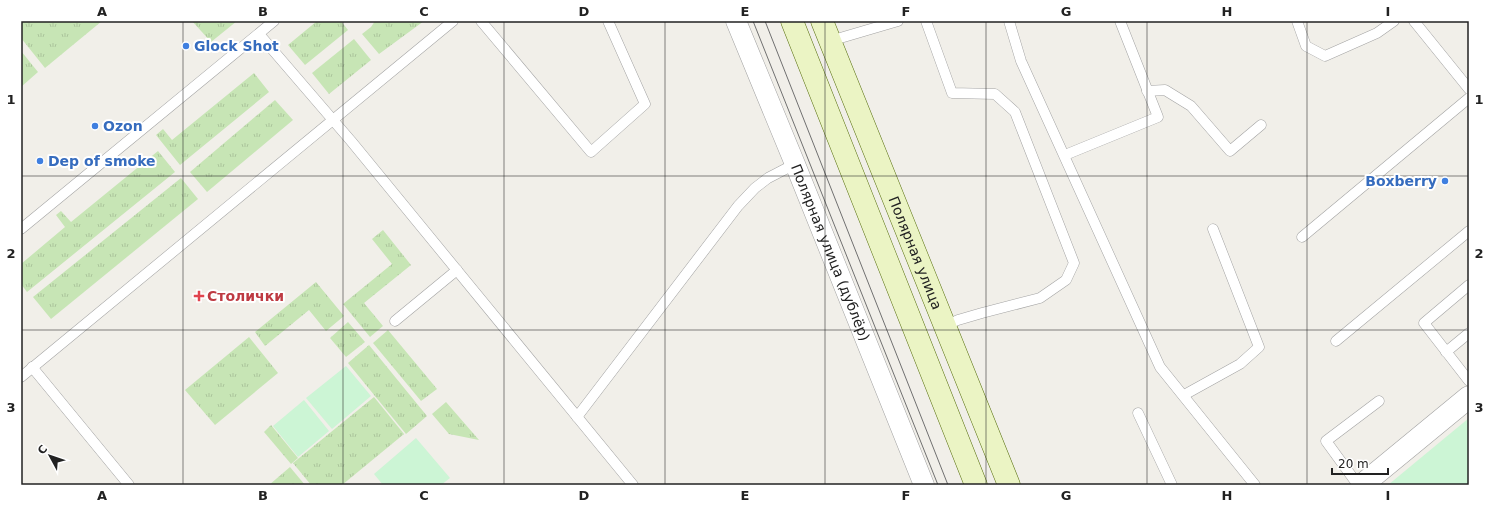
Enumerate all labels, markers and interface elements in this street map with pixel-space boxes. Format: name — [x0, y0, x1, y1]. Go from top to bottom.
text: A — [97, 4, 107, 19]
text: B — [258, 4, 268, 19]
text: C — [419, 4, 429, 19]
text: D — [579, 4, 590, 19]
text: E — [741, 4, 749, 19]
text: F — [902, 4, 910, 19]
text: G — [1061, 4, 1071, 19]
text: H — [1222, 4, 1232, 19]
text: I — [1386, 4, 1390, 19]
place label: Glock Shot — [194, 38, 279, 54]
marker: Glock Shot — [181, 41, 191, 51]
text: 1 — [6, 92, 16, 107]
text: 1 — [1474, 92, 1484, 107]
place label: Ozon — [103, 118, 143, 134]
marker: Ozon — [90, 121, 100, 131]
place label: Dep of smoke — [48, 153, 156, 169]
marker: Dep of smoke — [35, 156, 45, 166]
street label: Полярная улица (дублёр) — [788, 162, 873, 343]
place label: Boxberry — [1365, 173, 1437, 189]
marker: Boxberry — [1440, 176, 1450, 186]
street label: Полярная улица — [886, 194, 945, 312]
text: 2 — [6, 246, 16, 261]
text: 2 — [1474, 246, 1484, 261]
place label: Столички — [207, 288, 284, 304]
marker: Столички — [194, 291, 204, 301]
text: 3 — [6, 400, 16, 415]
text: 3 — [1474, 400, 1484, 415]
north arrow — [30, 436, 70, 476]
text: С — [35, 443, 50, 457]
scale bar — [1332, 450, 1388, 476]
text: 20 m — [1338, 457, 1369, 471]
text: A — [97, 488, 107, 503]
text: B — [258, 488, 268, 503]
text: C — [419, 488, 429, 503]
text: D — [579, 488, 590, 503]
text: E — [741, 488, 749, 503]
text: F — [902, 488, 910, 503]
text: G — [1061, 488, 1071, 503]
text: H — [1222, 488, 1232, 503]
text: I — [1386, 488, 1390, 503]

